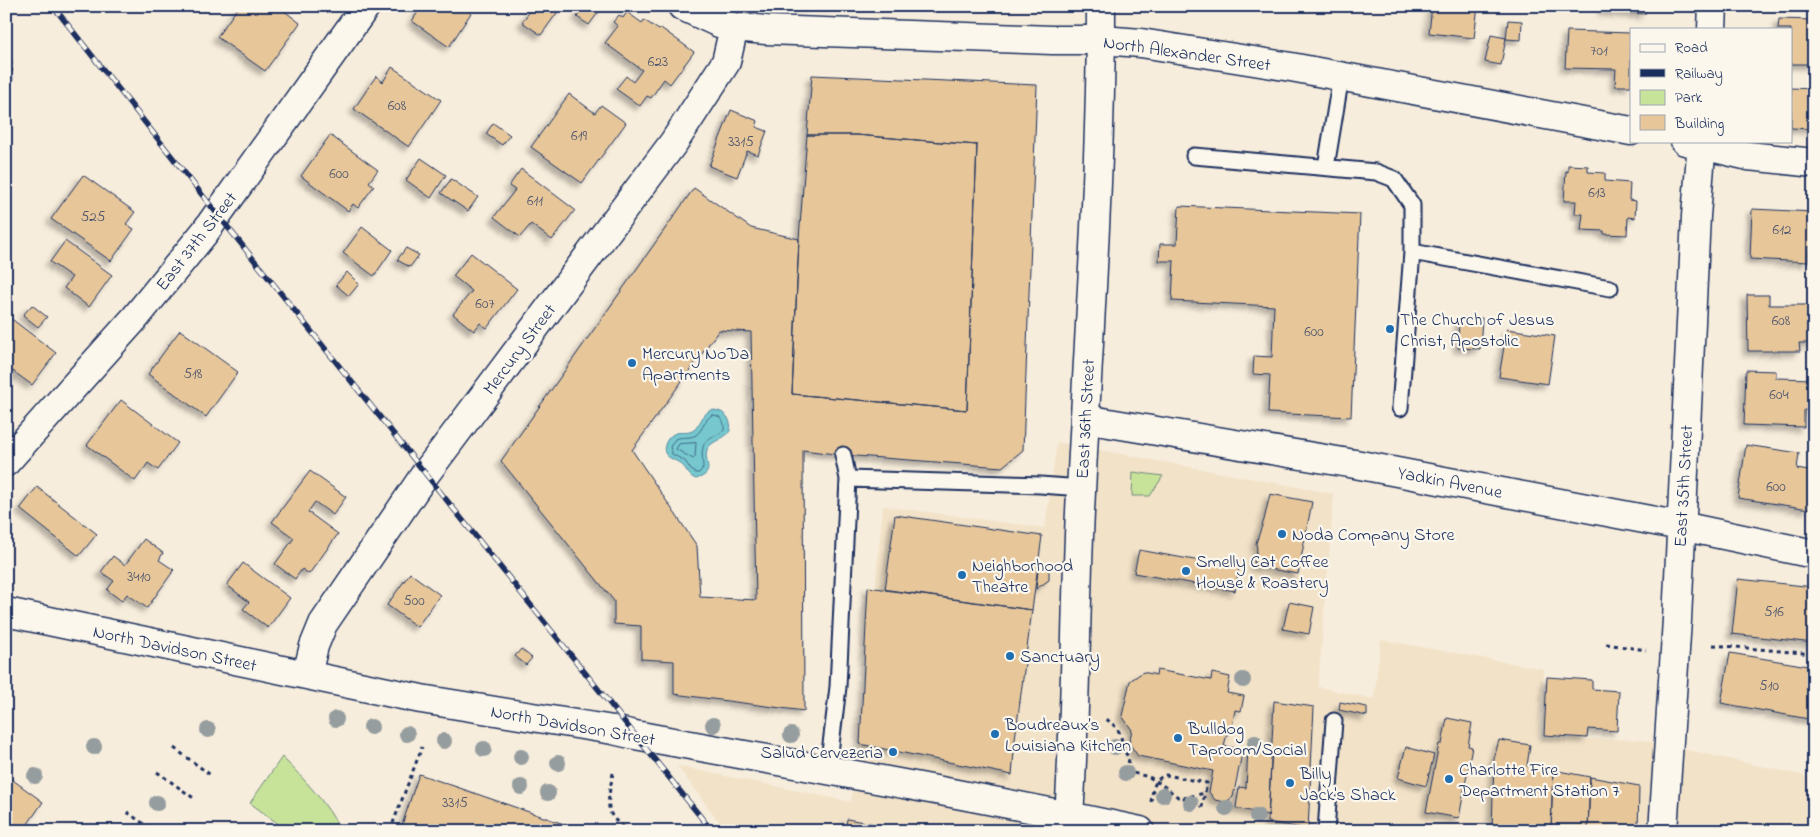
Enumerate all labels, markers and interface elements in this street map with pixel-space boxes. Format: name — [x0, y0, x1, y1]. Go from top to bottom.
legend — [1630, 28, 1792, 142]
street label: North Alexander Street — [1101, 30, 1272, 80]
text: Road — [1675, 37, 1708, 59]
house number: 701 — [1590, 40, 1608, 62]
house number: 623 — [648, 51, 668, 73]
text: Railway — [1675, 63, 1723, 86]
text: Park — [1675, 87, 1703, 109]
house number: 608 — [388, 95, 407, 117]
text: Building — [1674, 113, 1724, 136]
house number: 619 — [571, 125, 587, 147]
house number: 3315 — [728, 131, 754, 153]
house number: 600 — [329, 163, 349, 185]
house number: 613 — [1588, 182, 1606, 204]
street label: East 37th Street — [150, 187, 245, 297]
house number: 611 — [527, 190, 543, 212]
house number: 525 — [81, 206, 106, 228]
house number: 612 — [1773, 219, 1792, 241]
house number: 607 — [475, 293, 495, 315]
street label: Mercury Street — [478, 299, 564, 401]
place label: The Church of Jesus Christ, Apostolic — [1400, 308, 1554, 355]
house number: 608 — [1772, 310, 1791, 332]
house number: 600 — [1304, 321, 1324, 343]
marker: The Church of Jesus Christ, Apostolic — [1384, 323, 1396, 335]
place label: Mercury NoDa Apartments — [642, 342, 749, 389]
marker: Mercury NoDa Apartments — [626, 357, 638, 369]
street label: East 36th Street — [1071, 358, 1103, 480]
house number: 518 — [184, 363, 203, 385]
house number: 604 — [1769, 384, 1789, 406]
street label: East 35th Street — [1669, 424, 1701, 548]
street label: Yadkin Avenue — [1395, 461, 1505, 507]
house number: 600 — [1766, 476, 1786, 498]
place label: Noda Company Store — [1292, 523, 1455, 549]
marker: Noda Company Store — [1276, 528, 1288, 540]
place label: Smelly Cat Coffee House & Roastery — [1196, 550, 1330, 597]
place label: Neighborhood Theatre — [972, 554, 1073, 601]
marker: Smelly Cat Coffee House & Roastery — [1180, 565, 1192, 577]
house number: 3410 — [127, 566, 151, 588]
marker: Neighborhood Theatre — [956, 569, 968, 581]
house number: 500 — [403, 590, 425, 612]
house number: 516 — [1764, 601, 1784, 623]
street label: North Davidson Street — [90, 620, 259, 680]
place label: Sanctuary — [1020, 645, 1100, 671]
marker: Sanctuary — [1004, 650, 1016, 662]
house number: 510 — [1759, 675, 1779, 697]
street label: North Davidson Street — [488, 700, 657, 754]
place label: Boudreaux’s Louisiana Kitchen — [1004, 713, 1131, 760]
place label: Bulldog Taproom/Social — [1187, 717, 1307, 764]
marker: Boudreaux’s Louisiana Kitchen — [989, 728, 1001, 740]
marker: Bulldog Taproom/Social — [1172, 732, 1184, 744]
place label: Salud Cervezeria — [761, 741, 883, 767]
marker: Salud Cervezeria — [887, 746, 899, 758]
place label: Charlotte Fire Department Station 7 — [1458, 758, 1620, 805]
place label: Billy Jack's Shack — [1299, 762, 1396, 809]
marker: Charlotte Fire Department Station 7 — [1443, 773, 1455, 785]
marker: Billy Jack's Shack — [1284, 777, 1296, 789]
house number: 3315 — [442, 792, 468, 814]

